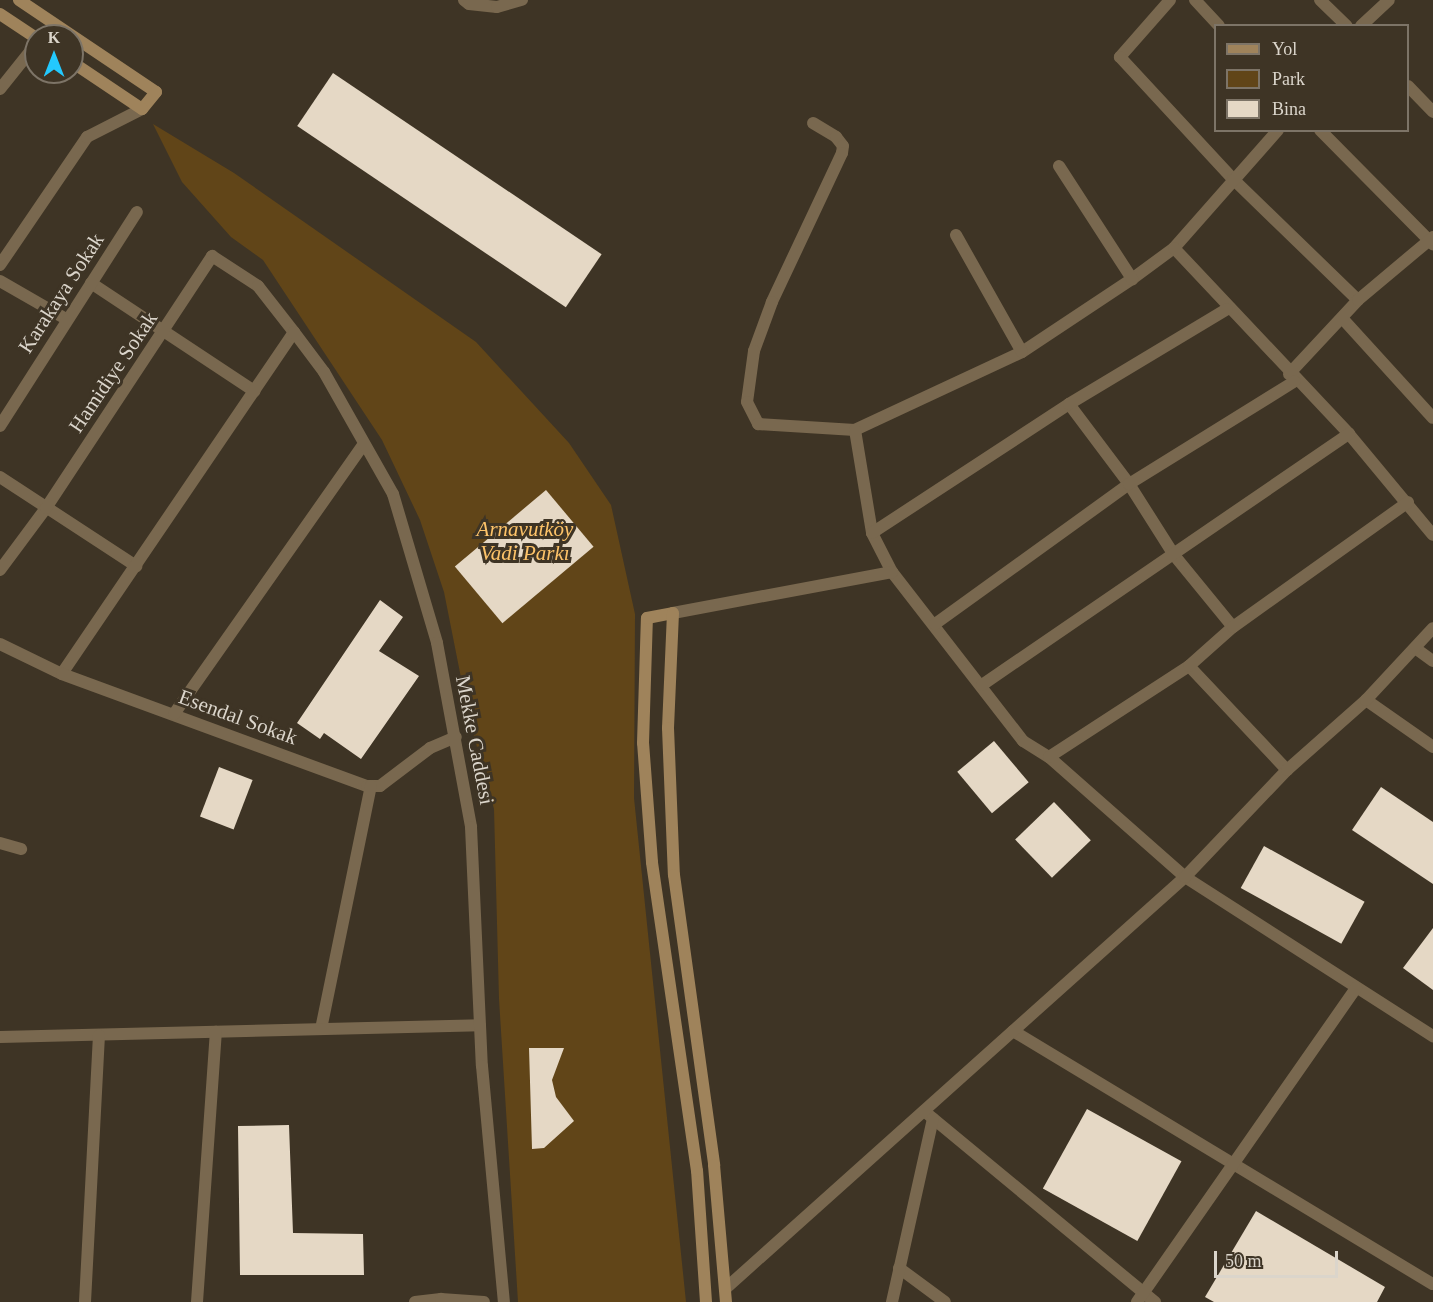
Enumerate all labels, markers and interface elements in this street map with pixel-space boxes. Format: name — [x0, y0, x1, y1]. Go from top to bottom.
north arrow — [24, 24, 84, 84]
legend — [1214, 24, 1409, 132]
text: K — [48, 29, 60, 46]
text: Yol — [1272, 39, 1297, 59]
text: Park — [1272, 69, 1305, 89]
text: Bina — [1272, 99, 1306, 119]
street label: Karakaya Sokak — [13, 228, 109, 358]
street label: Hamidiye Sokak — [63, 307, 163, 437]
park label: Arnavutköy Vadi Parkı — [477, 516, 573, 566]
street label: Mekke Caddesi — [450, 673, 500, 807]
street label: Esendal Sokak — [175, 684, 301, 750]
scale bar — [1217, 1239, 1342, 1277]
text: 50 m — [1225, 1251, 1262, 1271]

